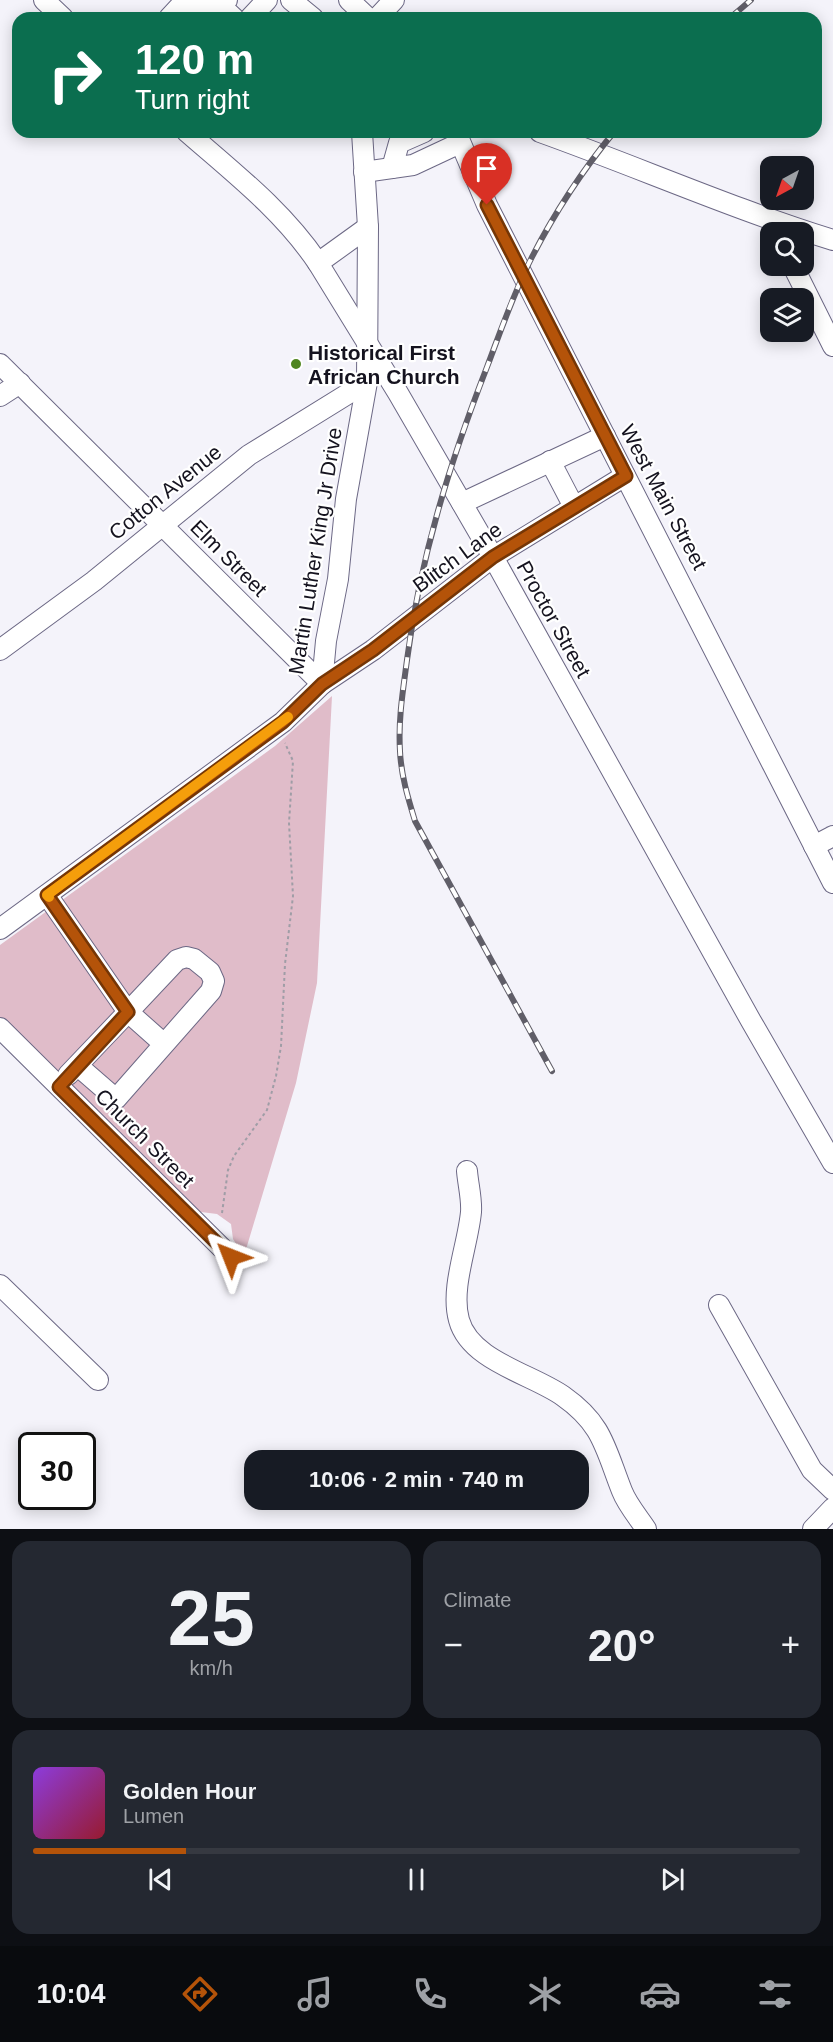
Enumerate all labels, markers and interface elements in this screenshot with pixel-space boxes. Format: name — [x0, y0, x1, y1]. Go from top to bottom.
icon: right — [36, 36, 114, 114]
text: 120 m — [135, 36, 254, 83]
text: Turn right — [135, 85, 250, 115]
pin — [461, 143, 512, 205]
icon: arrive — [470, 152, 503, 185]
north arrow — [760, 156, 814, 210]
map controls — [760, 156, 814, 342]
button: search — [760, 222, 814, 276]
button: layers — [760, 288, 814, 342]
place label: Historical First African Church — [308, 341, 460, 388]
marker: Historical First African Church — [289, 357, 303, 371]
street label: West Main Street — [616, 421, 712, 573]
street label: Martin Luther King Jr Drive — [284, 426, 346, 676]
street label: Cotton Avenue — [104, 440, 226, 544]
street label: Elm Street — [186, 515, 272, 601]
street label: Blitch Lane — [408, 517, 506, 597]
street label: Proctor Street — [513, 557, 596, 681]
street label: Church Street — [91, 1084, 199, 1192]
position arrow — [199, 1225, 263, 1289]
speed limit sign: 30 — [18, 1432, 96, 1510]
text: 10:06 · 2 min · 740 m — [309, 1467, 524, 1492]
text: 25 — [168, 1574, 255, 1662]
text: Climate — [444, 1589, 511, 1611]
text: 20° — [588, 1620, 656, 1671]
text: − — [444, 1626, 463, 1663]
text: + — [781, 1626, 800, 1663]
text: km/h — [190, 1657, 233, 1679]
text: Golden Hour — [123, 1779, 256, 1804]
text: Lumen — [123, 1805, 184, 1827]
icon: previous — [144, 1863, 177, 1896]
icon: pause — [400, 1863, 433, 1896]
icon: next — [656, 1863, 689, 1896]
icon: directions — [179, 1973, 221, 2015]
icon: music — [294, 1973, 336, 2015]
icon: phone — [409, 1973, 451, 2015]
icon: climate — [524, 1973, 566, 2015]
icon: car — [639, 1973, 681, 2015]
icon: filters — [754, 1973, 796, 2015]
text: 10:04 — [37, 1979, 106, 2009]

